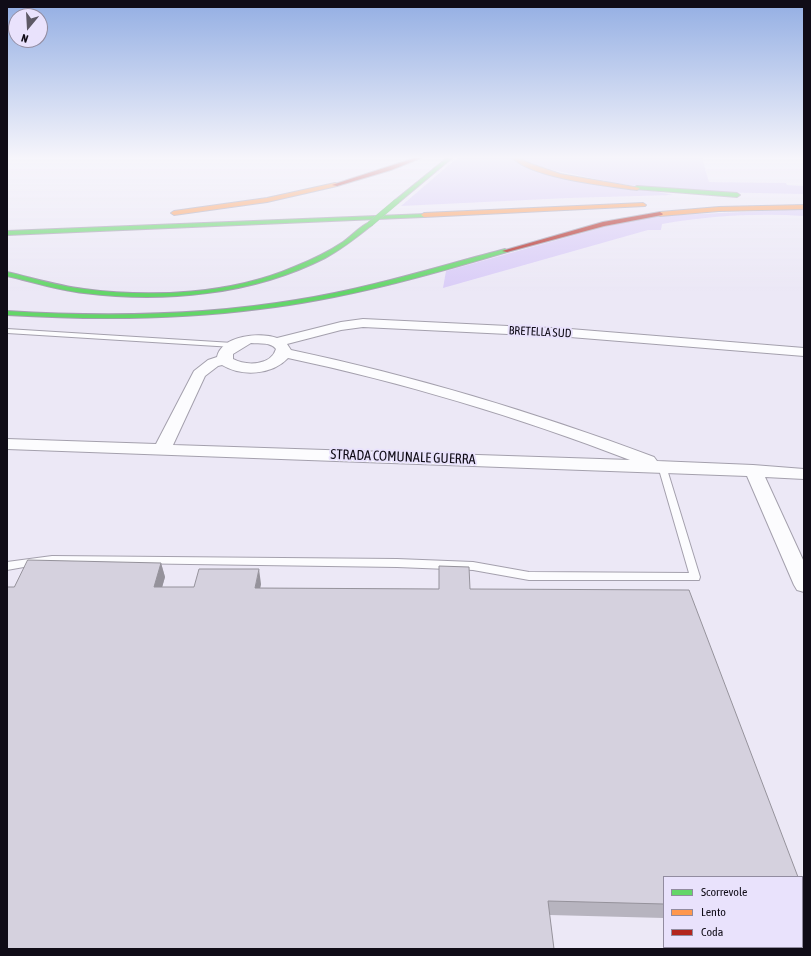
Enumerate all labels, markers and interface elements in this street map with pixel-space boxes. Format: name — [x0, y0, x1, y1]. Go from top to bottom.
north arrow — [8, 8, 48, 48]
text: N — [20, 32, 30, 45]
street label: BRETELLA SUD — [508, 323, 572, 341]
street label: STRADA COMUNALE GUERRA — [330, 446, 476, 468]
legend — [663, 876, 803, 948]
text: Scorrevole — [701, 885, 748, 899]
text: Lento — [701, 905, 726, 919]
text: Coda — [701, 925, 723, 939]

